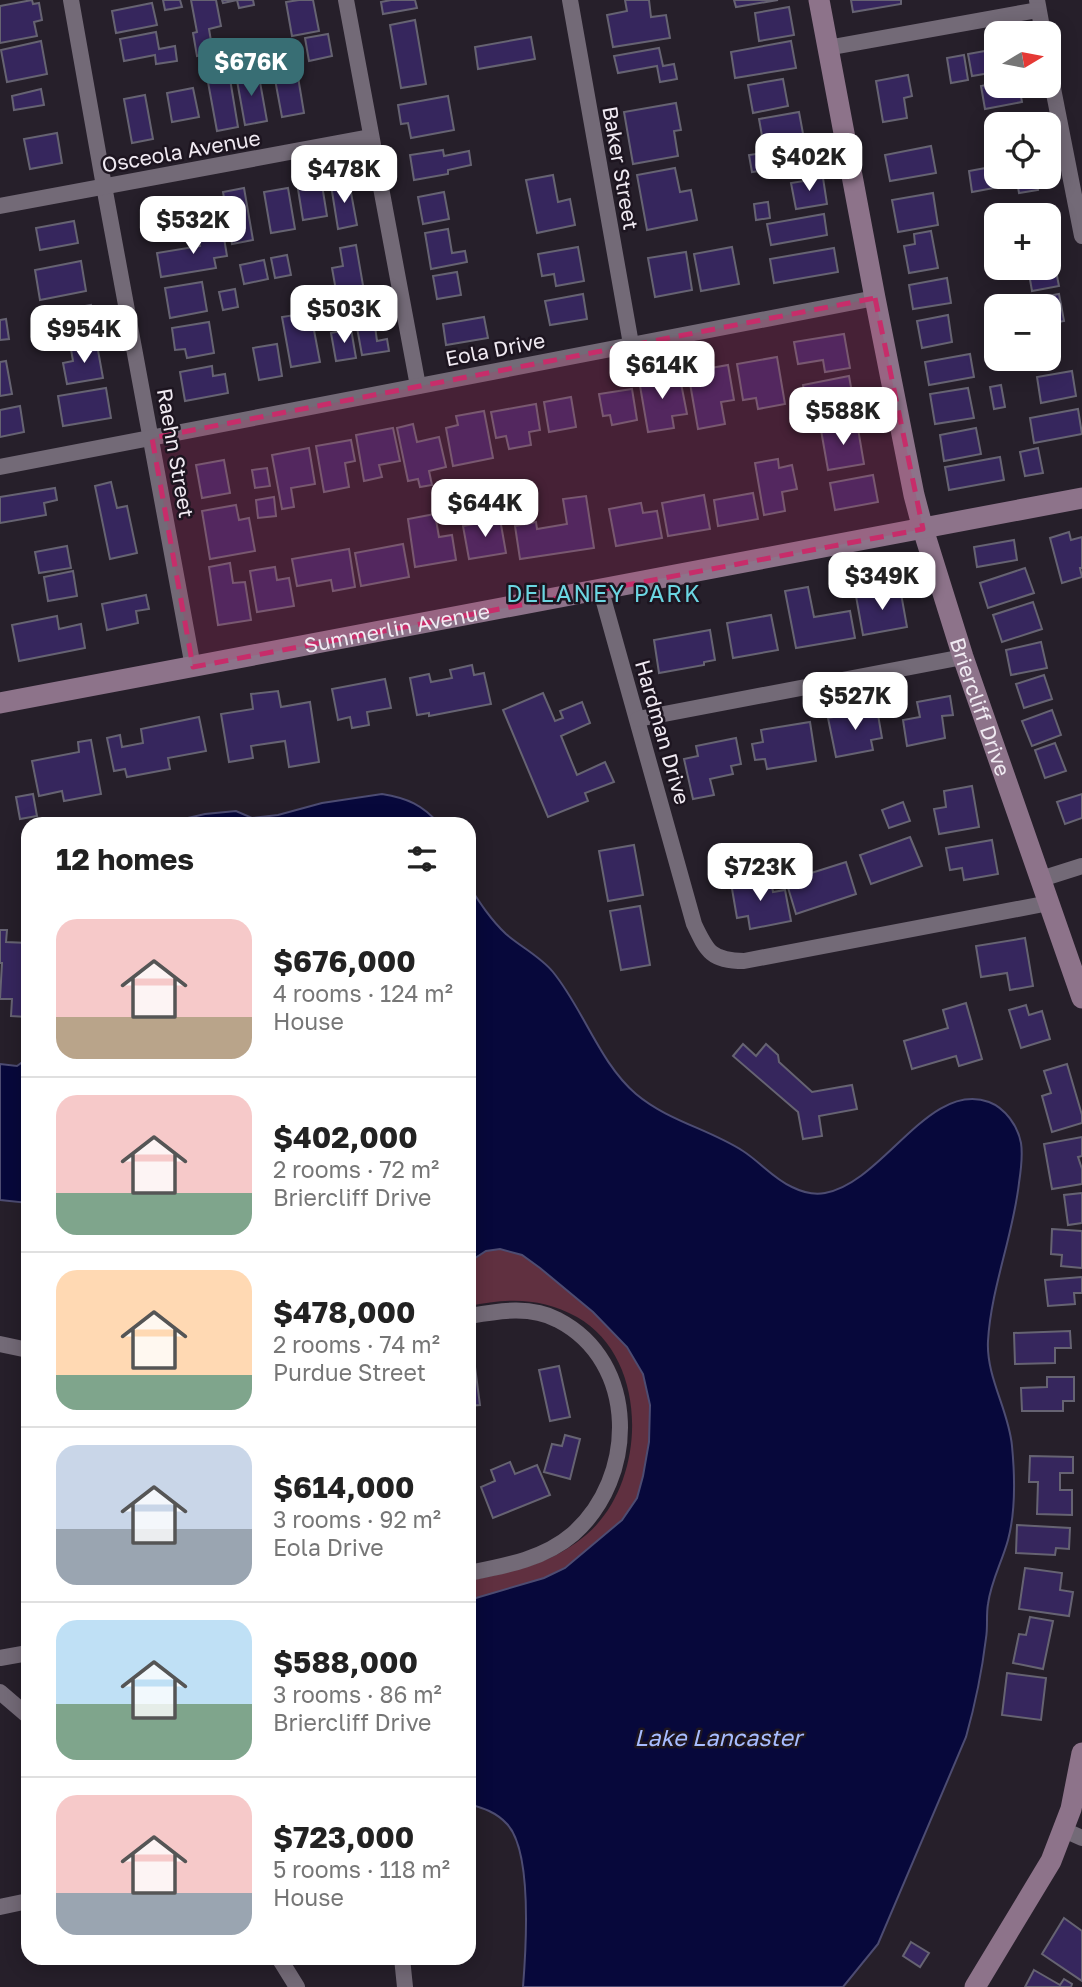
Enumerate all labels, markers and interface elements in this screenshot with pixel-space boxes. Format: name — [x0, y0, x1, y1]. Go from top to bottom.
north arrow — [984, 21, 1060, 98]
map controls — [984, 21, 1061, 371]
pin: $676K — [202, 38, 300, 98]
text: $676K — [214, 47, 288, 75]
street label: Baker Street — [597, 104, 645, 232]
button: locate — [984, 112, 1061, 189]
street label: Osceola Avenue — [100, 124, 262, 178]
pin: $402K — [760, 134, 858, 193]
text: $402K — [771, 142, 847, 170]
pin: $478K — [295, 146, 393, 205]
text: $478K — [307, 154, 381, 182]
pin: $532K — [144, 196, 242, 256]
button: + — [984, 203, 1061, 280]
text: $532K — [156, 205, 230, 233]
pin: $503K — [295, 286, 393, 345]
text: $503K — [306, 294, 382, 322]
button: − — [984, 294, 1061, 371]
pin: $954K — [35, 306, 133, 365]
text: $954K — [46, 314, 122, 342]
street label: Eola Drive — [443, 327, 547, 371]
pin: $614K — [613, 342, 711, 401]
text: $614K — [626, 350, 698, 378]
street label: Raehn Street — [152, 386, 200, 520]
pin: $588K — [794, 388, 892, 447]
text: $588K — [805, 396, 881, 424]
pin: $644K — [436, 480, 534, 539]
text: $644K — [447, 488, 523, 516]
pin: $349K — [833, 552, 931, 612]
text: $349K — [844, 561, 920, 589]
district label: DELANEY PARK — [506, 579, 702, 607]
street label: Summerlin Avenue — [302, 597, 492, 658]
street label: Briercliff Drive — [945, 634, 1016, 779]
street label: Hardman Drive — [630, 657, 696, 807]
pin: $527K — [806, 672, 904, 732]
text: $527K — [819, 681, 891, 709]
icon: filters — [403, 840, 441, 878]
text: 12 homes — [56, 841, 194, 877]
pin: $723K — [711, 844, 809, 903]
text: $723K — [724, 852, 796, 880]
text: $676,000 — [273, 943, 416, 979]
icon: home — [112, 947, 196, 1031]
text: 4 rooms · 124 m² — [273, 979, 453, 1007]
text: House — [273, 1007, 344, 1035]
text: $402,000 — [273, 1119, 418, 1155]
icon: home — [112, 1123, 196, 1207]
text: 2 rooms · 72 m² — [273, 1155, 439, 1183]
text: Briercliff Drive — [273, 1183, 431, 1211]
text: $478,000 — [273, 1294, 416, 1330]
icon: home — [112, 1298, 196, 1382]
text: 2 rooms · 74 m² — [273, 1330, 440, 1358]
text: Purdue Street — [273, 1358, 426, 1386]
text: $614,000 — [273, 1469, 414, 1505]
icon: home — [112, 1473, 196, 1557]
text: 3 rooms · 92 m² — [273, 1505, 441, 1533]
text: Eola Drive — [273, 1533, 384, 1561]
text: $588,000 — [273, 1644, 418, 1680]
icon: home — [112, 1648, 196, 1732]
text: 3 rooms · 86 m² — [273, 1680, 442, 1708]
text: Briercliff Drive — [273, 1708, 431, 1736]
water label: Lake Lancaster — [634, 1723, 805, 1751]
text: $723,000 — [273, 1819, 414, 1855]
icon: home — [112, 1823, 196, 1907]
text: 5 rooms · 118 m² — [273, 1855, 450, 1883]
text: House — [273, 1883, 344, 1911]

